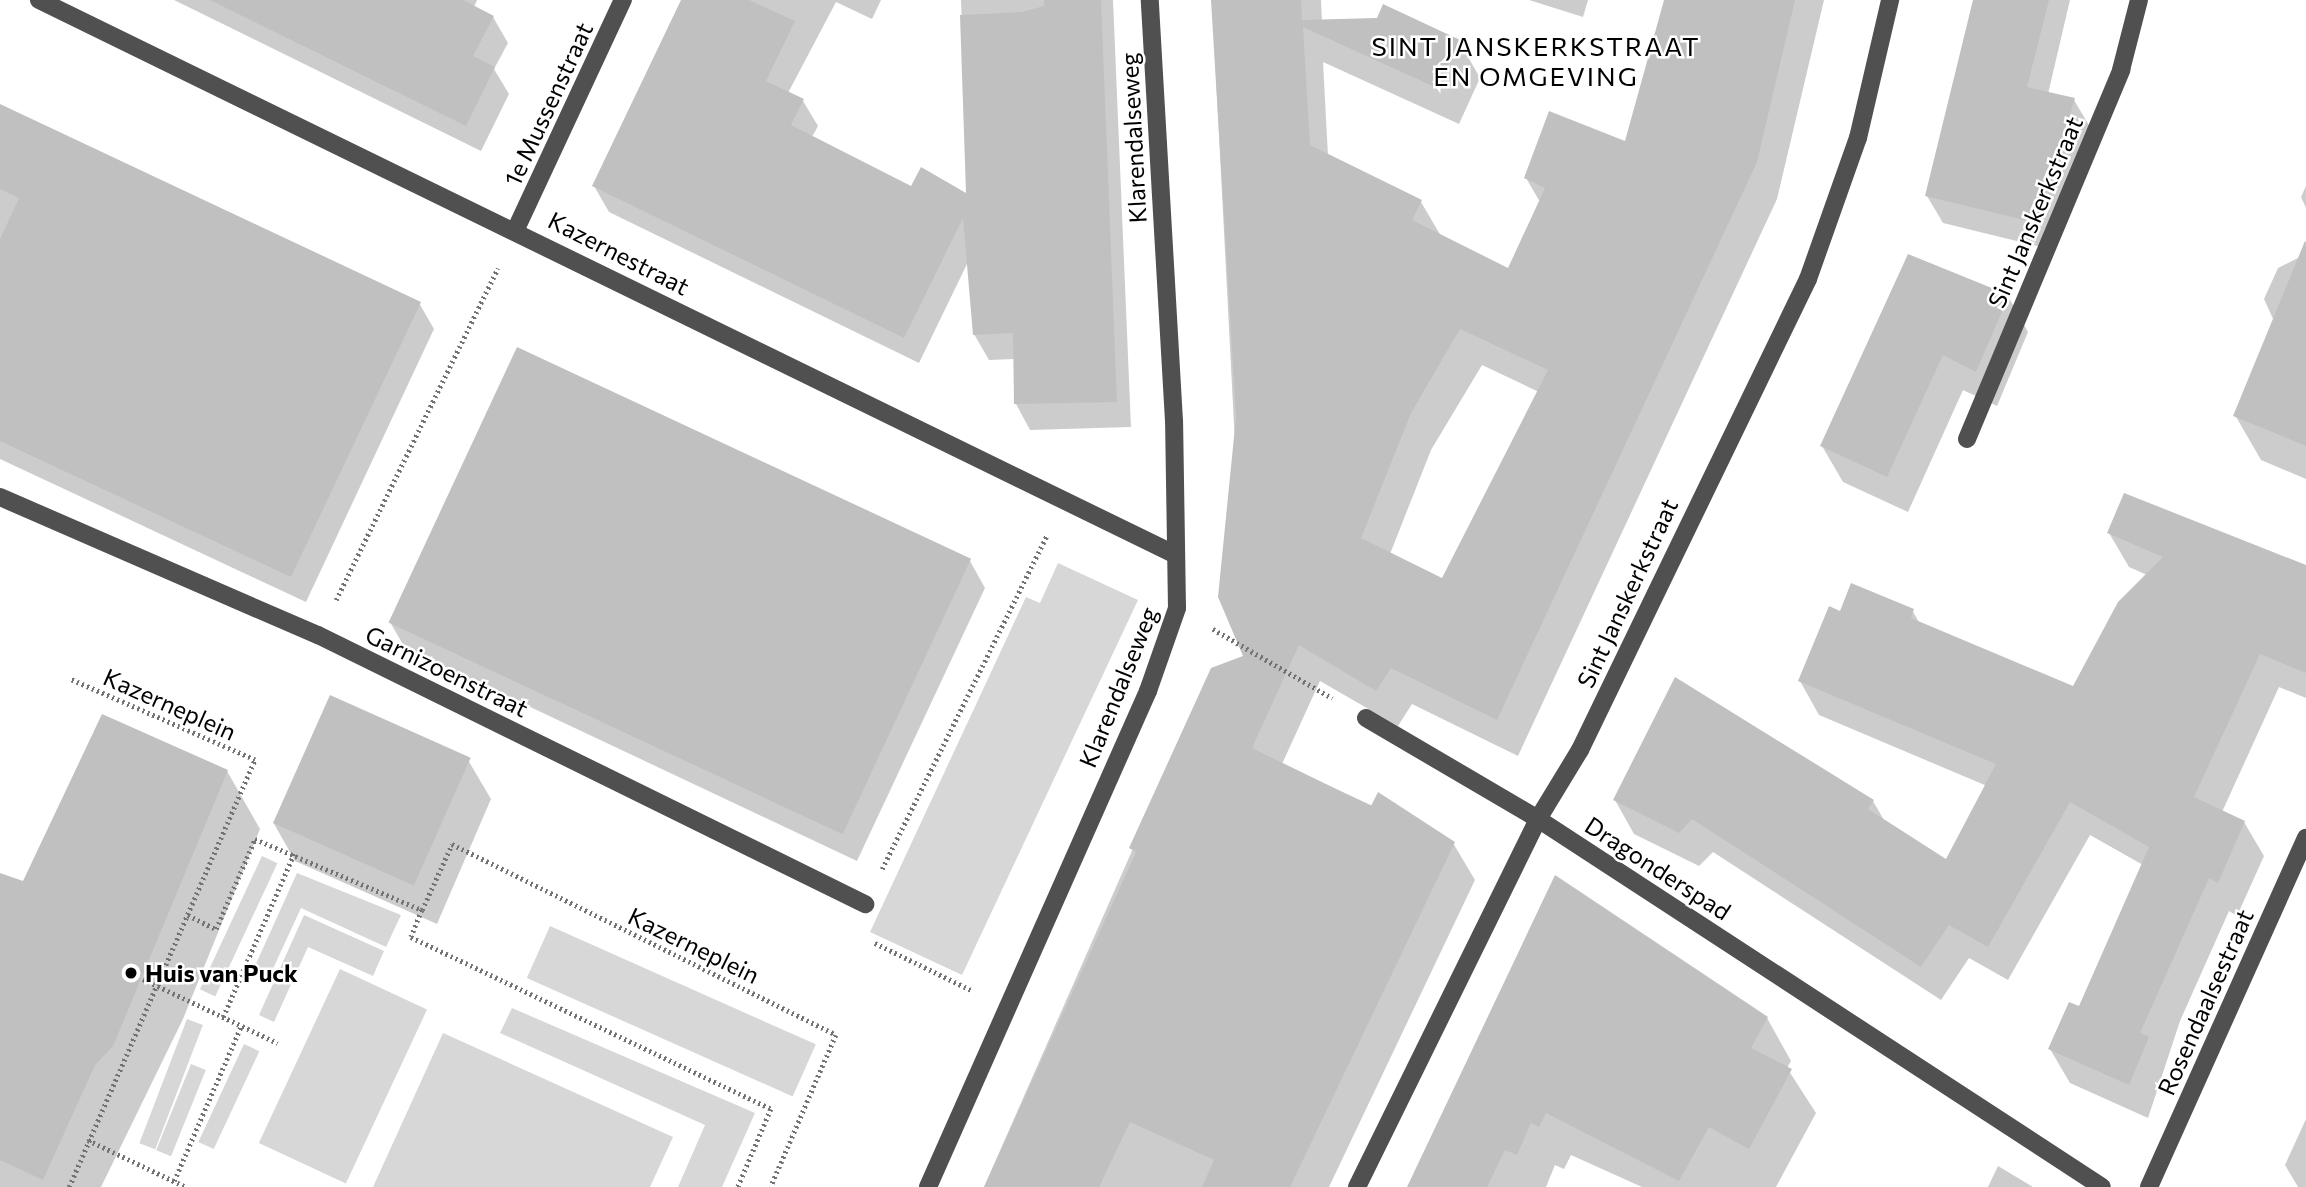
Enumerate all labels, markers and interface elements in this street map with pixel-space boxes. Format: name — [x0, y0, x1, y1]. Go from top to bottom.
street label: 1e Mussenstraat — [498, 18, 598, 190]
district label: SINT JANSKERKSTRAAT EN OMGEVING — [1374, 30, 1698, 92]
street label: Klarendalseweg — [1114, 52, 1152, 224]
street label: Sint Janskerkstraat — [1982, 112, 2088, 312]
street label: Kazernestraat — [544, 205, 694, 301]
street label: Sint Janskerkstraat — [1571, 494, 1683, 692]
street label: Klarendalseweg — [1073, 603, 1163, 771]
street label: Garnizoenstraat — [361, 619, 533, 723]
street label: Kazerneplein — [99, 662, 241, 746]
street label: Dragonderspad — [1580, 810, 1736, 926]
street label: Kazerneplein — [624, 901, 764, 989]
street label: Rosendaalsestraat — [2151, 905, 2259, 1099]
place label: Huis van Puck — [145, 959, 298, 987]
marker: Huis van Puck — [123, 965, 139, 981]

